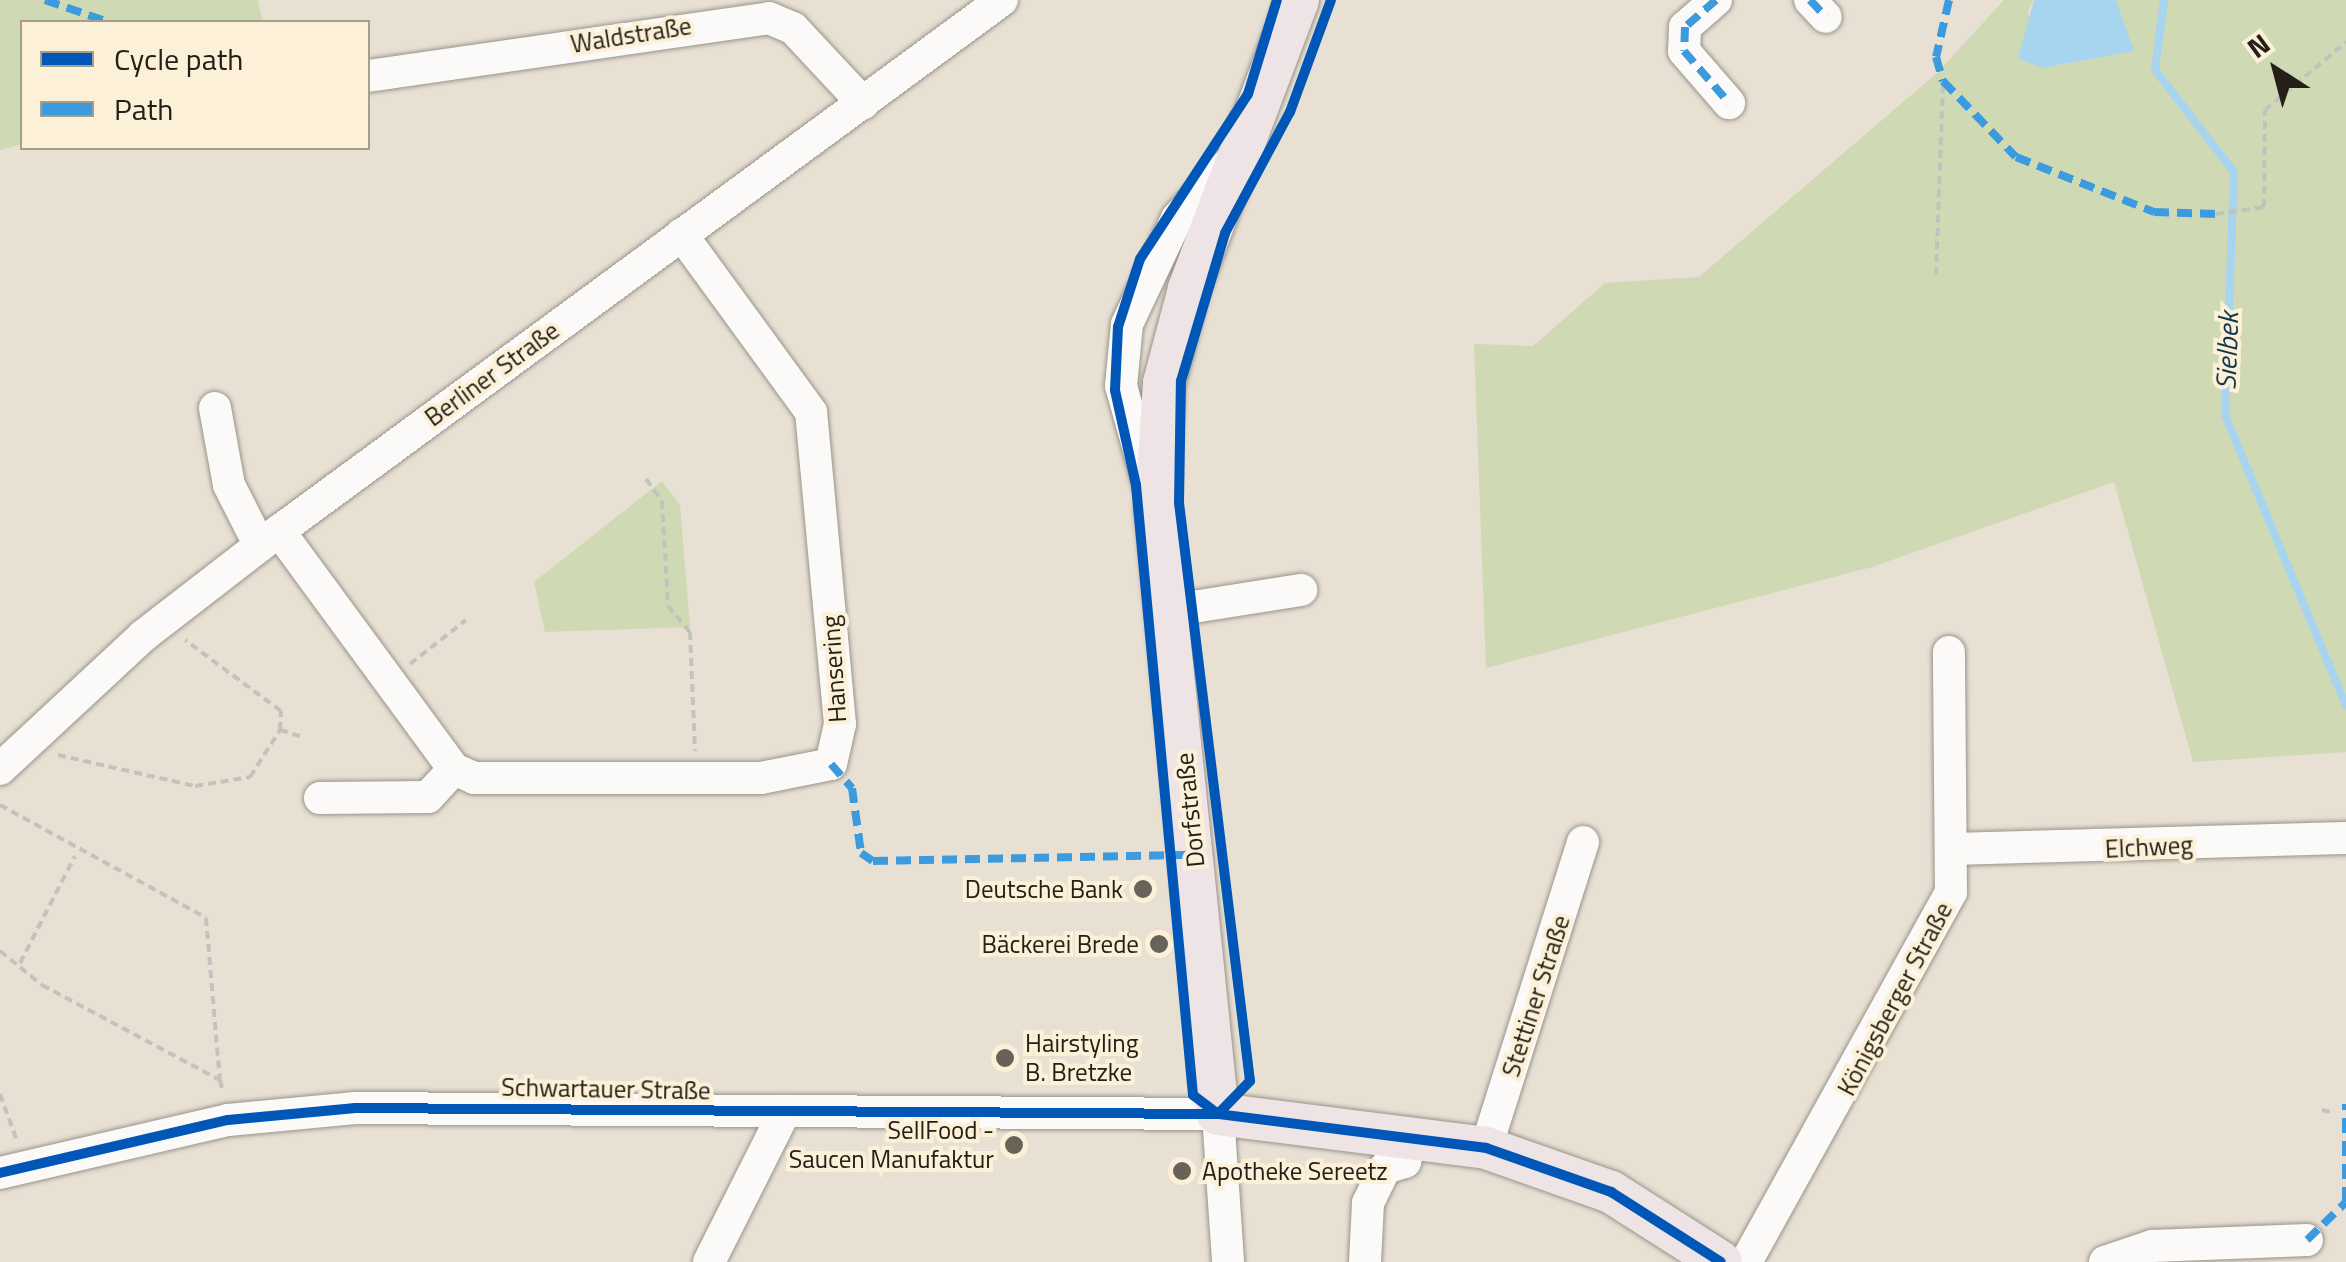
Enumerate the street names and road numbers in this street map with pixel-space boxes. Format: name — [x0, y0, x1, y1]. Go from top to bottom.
street label: Waldstraße — [568, 11, 694, 59]
street label: Berliner Straße — [419, 315, 565, 433]
street label: Hansering — [815, 614, 853, 724]
street label: Dorfstraße — [1169, 751, 1211, 869]
street label: Elchweg — [2104, 830, 2194, 864]
street label: Königsberger Straße — [1831, 897, 1959, 1101]
street label: Stettiner Straße — [1496, 911, 1576, 1081]
street label: Schwartauer Straße — [501, 1072, 711, 1106]

